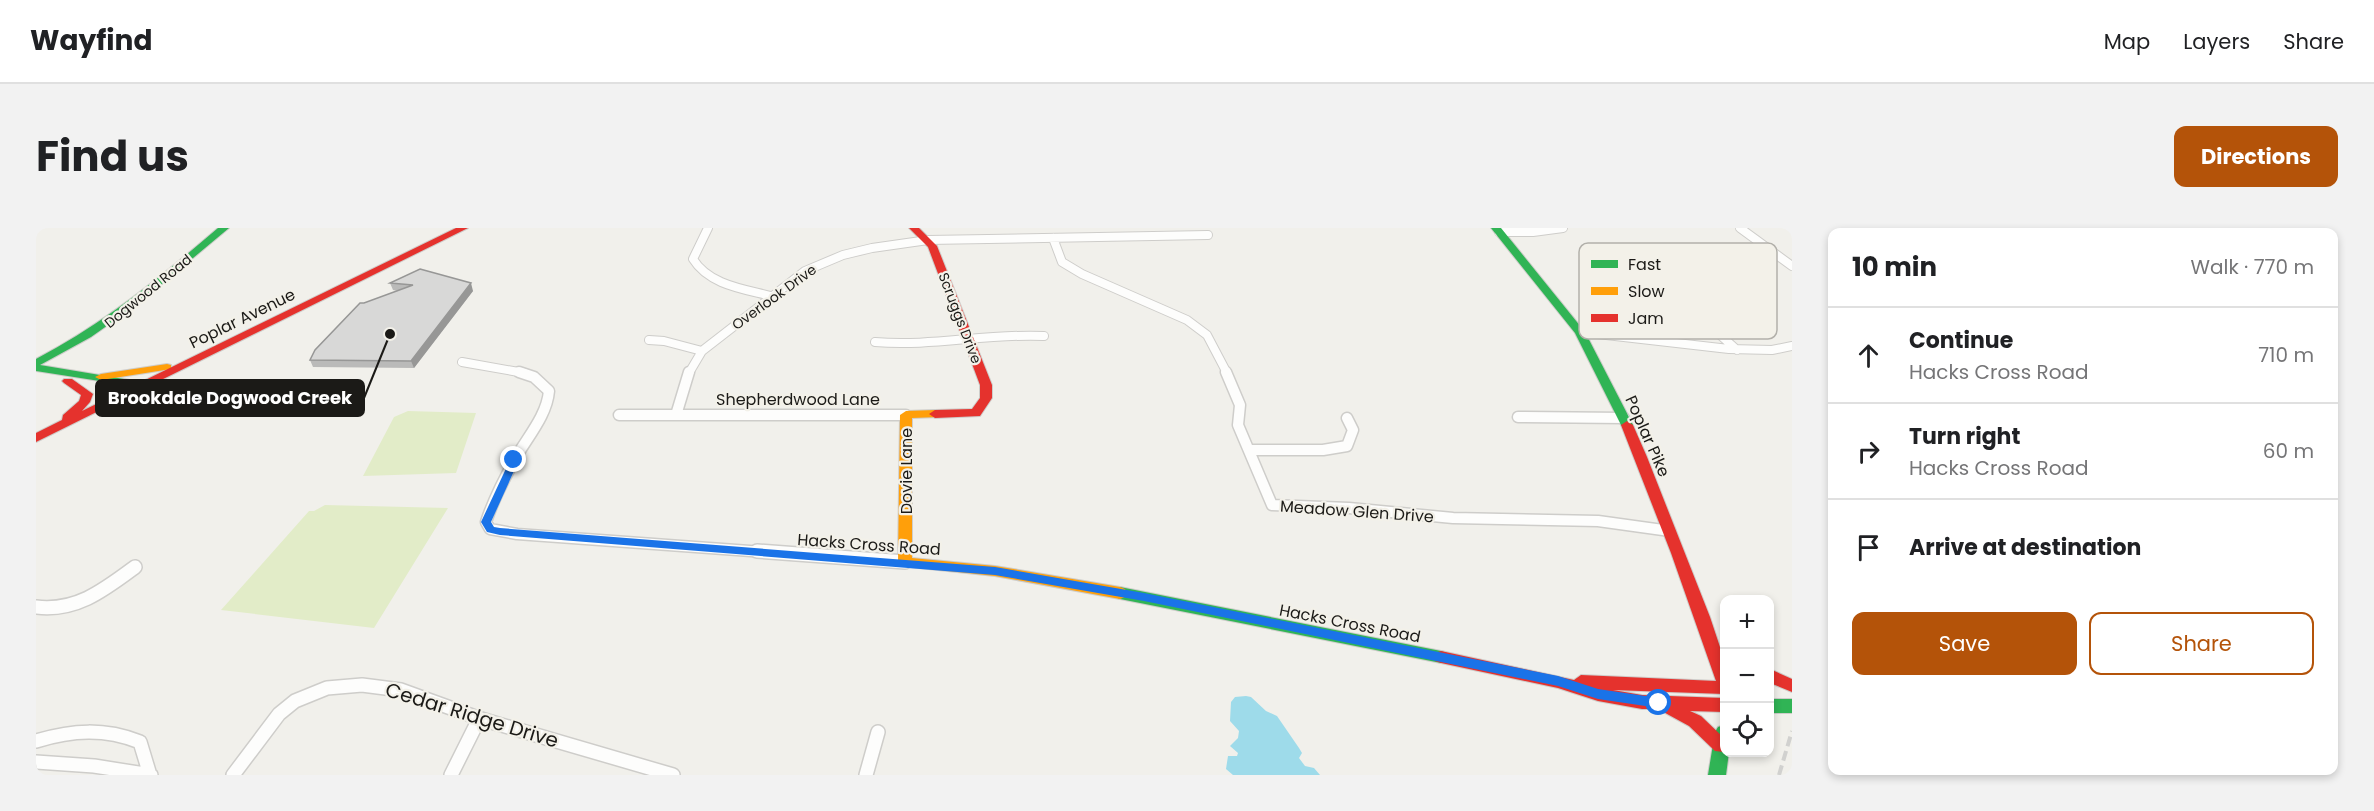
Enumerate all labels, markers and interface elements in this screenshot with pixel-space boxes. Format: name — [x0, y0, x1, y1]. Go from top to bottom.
text: Wayfind — [30, 21, 152, 60]
text: Map — [2104, 27, 2150, 56]
text: Layers — [2183, 27, 2250, 56]
text: Share — [2283, 27, 2344, 56]
button: Directions — [2174, 126, 2338, 187]
text: Find us — [36, 127, 189, 186]
legend — [1579, 243, 1777, 339]
street label: Dogwood Road — [100, 249, 196, 333]
text: 10 min — [1852, 249, 1937, 285]
text: Fast — [1628, 253, 1661, 276]
text: Walk · 770 m — [2190, 253, 2314, 281]
street label: Overlook Drive — [728, 259, 821, 335]
street label: Scruggs Drive — [933, 270, 987, 367]
text: Slow — [1628, 280, 1665, 303]
street label: Poplar Avenue — [185, 283, 299, 354]
text: Jam — [1628, 307, 1664, 330]
text: Continue — [1909, 325, 2013, 356]
icon: ahead — [1852, 339, 1885, 372]
text: 710 m — [2258, 341, 2314, 369]
text: Hacks Cross Road — [1909, 358, 2089, 386]
callout: Brookdale Dogwood Creek — [96, 380, 364, 416]
text: Brookdale Dogwood Creek — [108, 385, 353, 410]
street label: Shepherdwood Lane — [716, 388, 880, 411]
street label: Poplar Pike — [1619, 392, 1676, 481]
text: Turn right — [1909, 421, 2020, 452]
street label: Dovie Lane — [895, 428, 918, 514]
icon: right — [1852, 435, 1885, 468]
text: 60 m — [2263, 437, 2314, 465]
route end — [500, 446, 526, 472]
text: Hacks Cross Road — [1909, 454, 2089, 482]
street label: Meadow Glen Drive — [1279, 495, 1435, 528]
street label: Hacks Cross Road — [797, 528, 941, 561]
icon: arrive — [1852, 531, 1885, 564]
text: Arrive at destination — [1909, 532, 2141, 563]
map controls — [1720, 595, 1774, 757]
button: + — [1720, 595, 1774, 649]
street label: Hacks Cross Road — [1277, 599, 1423, 648]
button: Save — [1852, 612, 2077, 675]
button: Share — [2089, 612, 2314, 675]
button: − — [1720, 649, 1774, 703]
street label: Cedar Ridge Drive — [382, 675, 562, 755]
route start — [1645, 689, 1671, 715]
button: locate — [1720, 703, 1774, 757]

